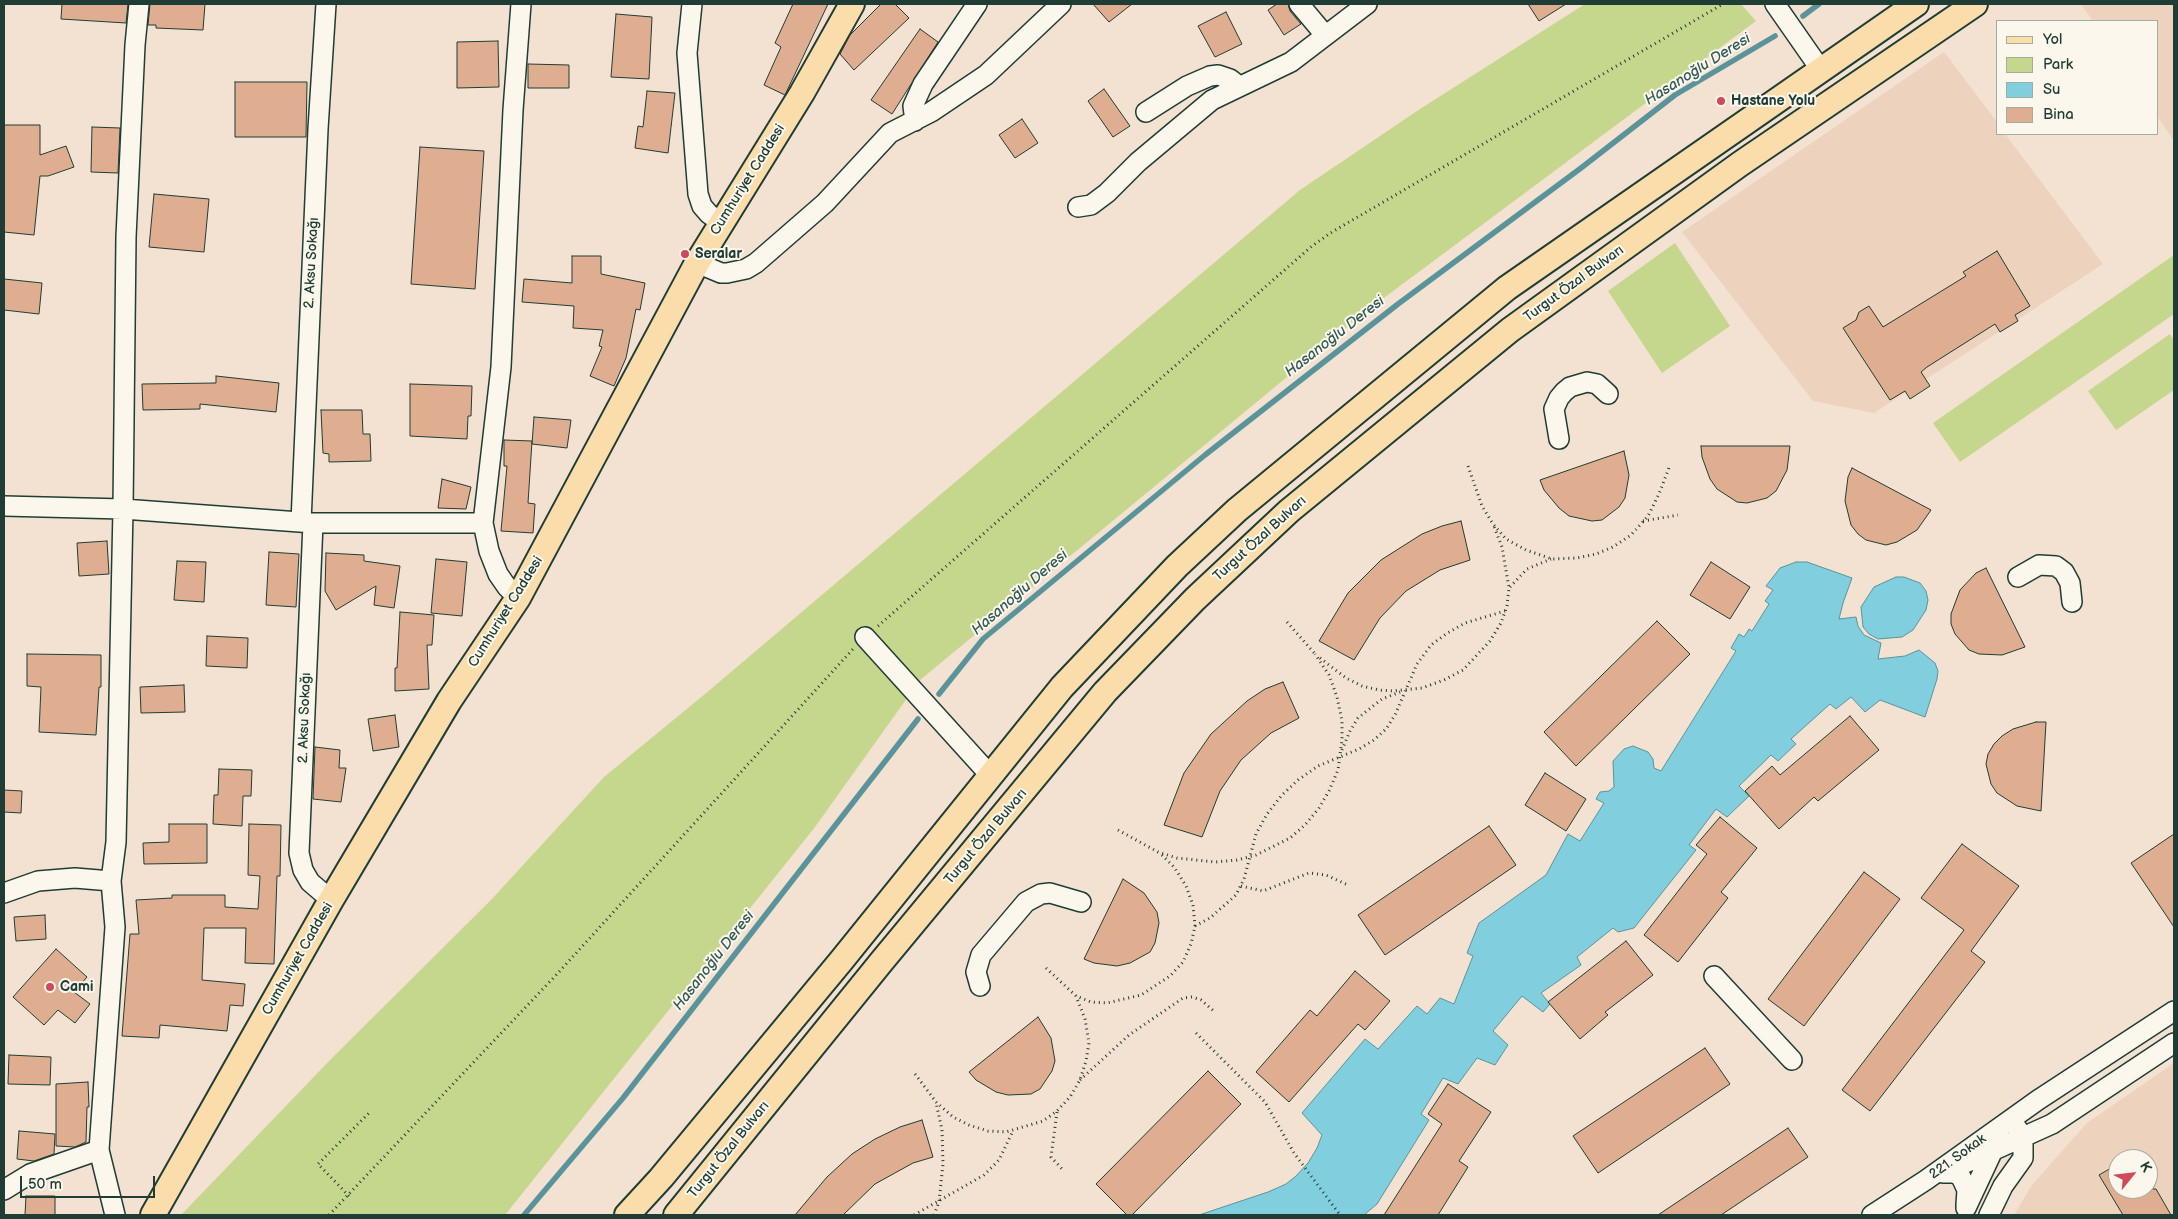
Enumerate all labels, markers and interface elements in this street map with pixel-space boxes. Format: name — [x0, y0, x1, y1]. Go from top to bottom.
legend — [1996, 20, 2158, 135]
water label: Hasanoğlu Deresi — [1642, 30, 1754, 110]
text: Yol — [2043, 30, 2062, 49]
text: Park — [2043, 55, 2073, 74]
text: Su — [2043, 80, 2060, 99]
place label: Hastane Yolu — [1731, 93, 1815, 109]
marker: Hastane Yolu — [1715, 95, 1727, 107]
text: Bina — [2043, 105, 2074, 124]
street label: Cumhuriyet Caddesi — [707, 122, 789, 238]
street label: 2. Aksu Sokağı — [301, 217, 323, 309]
street label: Turgut Özal Bulvarı — [1521, 242, 1627, 326]
place label: Seralar — [695, 246, 742, 262]
marker: Seralar — [679, 248, 691, 260]
water label: Hasanoğlu Deresi — [1282, 293, 1388, 381]
street label: Turgut Özal Bulvarı — [1210, 493, 1310, 585]
water label: Hasanoğlu Deresi — [968, 546, 1072, 640]
street label: Cumhuriyet Caddesi — [465, 554, 547, 670]
street label: 2. Aksu Sokağı — [295, 672, 315, 764]
street label: Turgut Özal Bulvarı — [941, 786, 1031, 888]
street label: Cumhuriyet Caddesi — [259, 900, 337, 1018]
water label: Hasanoğlu Deresi — [670, 908, 758, 1014]
place label: Cami — [60, 979, 93, 995]
marker: Cami — [44, 981, 56, 993]
street label: Turgut Özal Bulvarı — [685, 1098, 773, 1202]
street label: 221. Sokak — [1926, 1131, 1990, 1183]
north arrow — [2108, 1149, 2158, 1199]
text: K — [2136, 1159, 2155, 1175]
scale bar — [22, 1166, 158, 1198]
text: 50 m — [28, 1175, 62, 1194]

